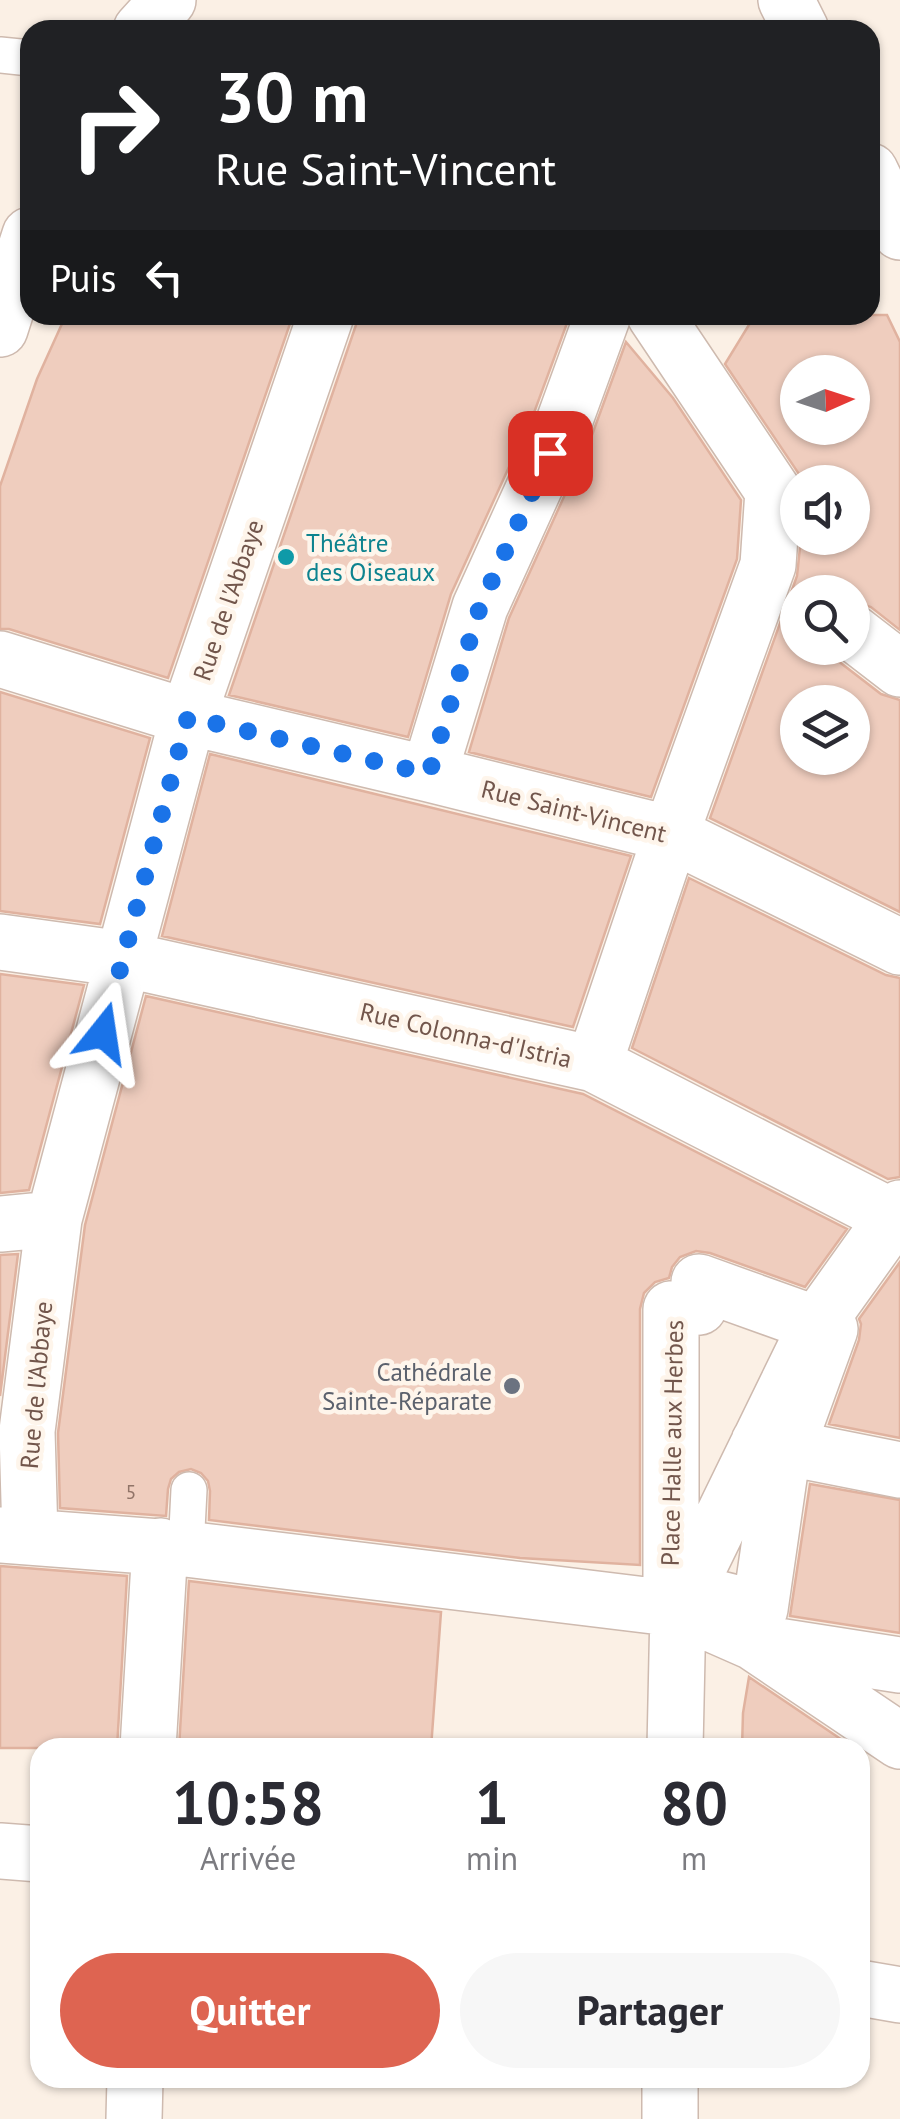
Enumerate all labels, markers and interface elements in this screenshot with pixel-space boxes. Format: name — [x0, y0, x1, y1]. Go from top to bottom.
text: 30 m — [215, 51, 368, 141]
icon: right — [50, 60, 180, 190]
text: Rue Saint-Vincent — [215, 139, 556, 197]
icon: left — [137, 250, 192, 305]
text: Puis — [50, 253, 117, 302]
north arrow — [780, 355, 870, 445]
map controls — [780, 355, 870, 775]
pin — [508, 411, 593, 496]
icon: arrive — [523, 426, 578, 481]
button: sound — [780, 465, 870, 555]
street label: Rue de l'Abbaye — [186, 515, 270, 685]
place label: Théâtre des Oiseaux — [306, 527, 435, 588]
marker: Théâtre des Oiseaux — [275, 546, 297, 568]
button: search — [780, 575, 870, 665]
button: layers — [780, 685, 870, 775]
street label: Rue Saint-Vincent — [478, 773, 670, 850]
position arrow — [51, 981, 155, 1085]
street label: Rue Colonna-d'Istria — [357, 995, 575, 1075]
street label: Rue de l'Abbaye — [13, 1300, 59, 1470]
street label: Place Halle aux Herbes — [654, 1320, 690, 1566]
place label: Cathédrale Sainte-Réparate — [322, 1356, 492, 1417]
marker: Cathédrale Sainte-Réparate — [501, 1375, 523, 1397]
house number: 5 — [126, 1479, 136, 1505]
text: 10:58 — [172, 1763, 324, 1841]
text: 1 — [475, 1763, 509, 1841]
text: 80 — [660, 1763, 728, 1841]
text: Arrivée — [200, 1837, 296, 1879]
text: min — [466, 1837, 518, 1879]
text: m — [681, 1837, 707, 1879]
button: Quitter — [60, 1953, 440, 2068]
button: Partager — [460, 1953, 840, 2068]

